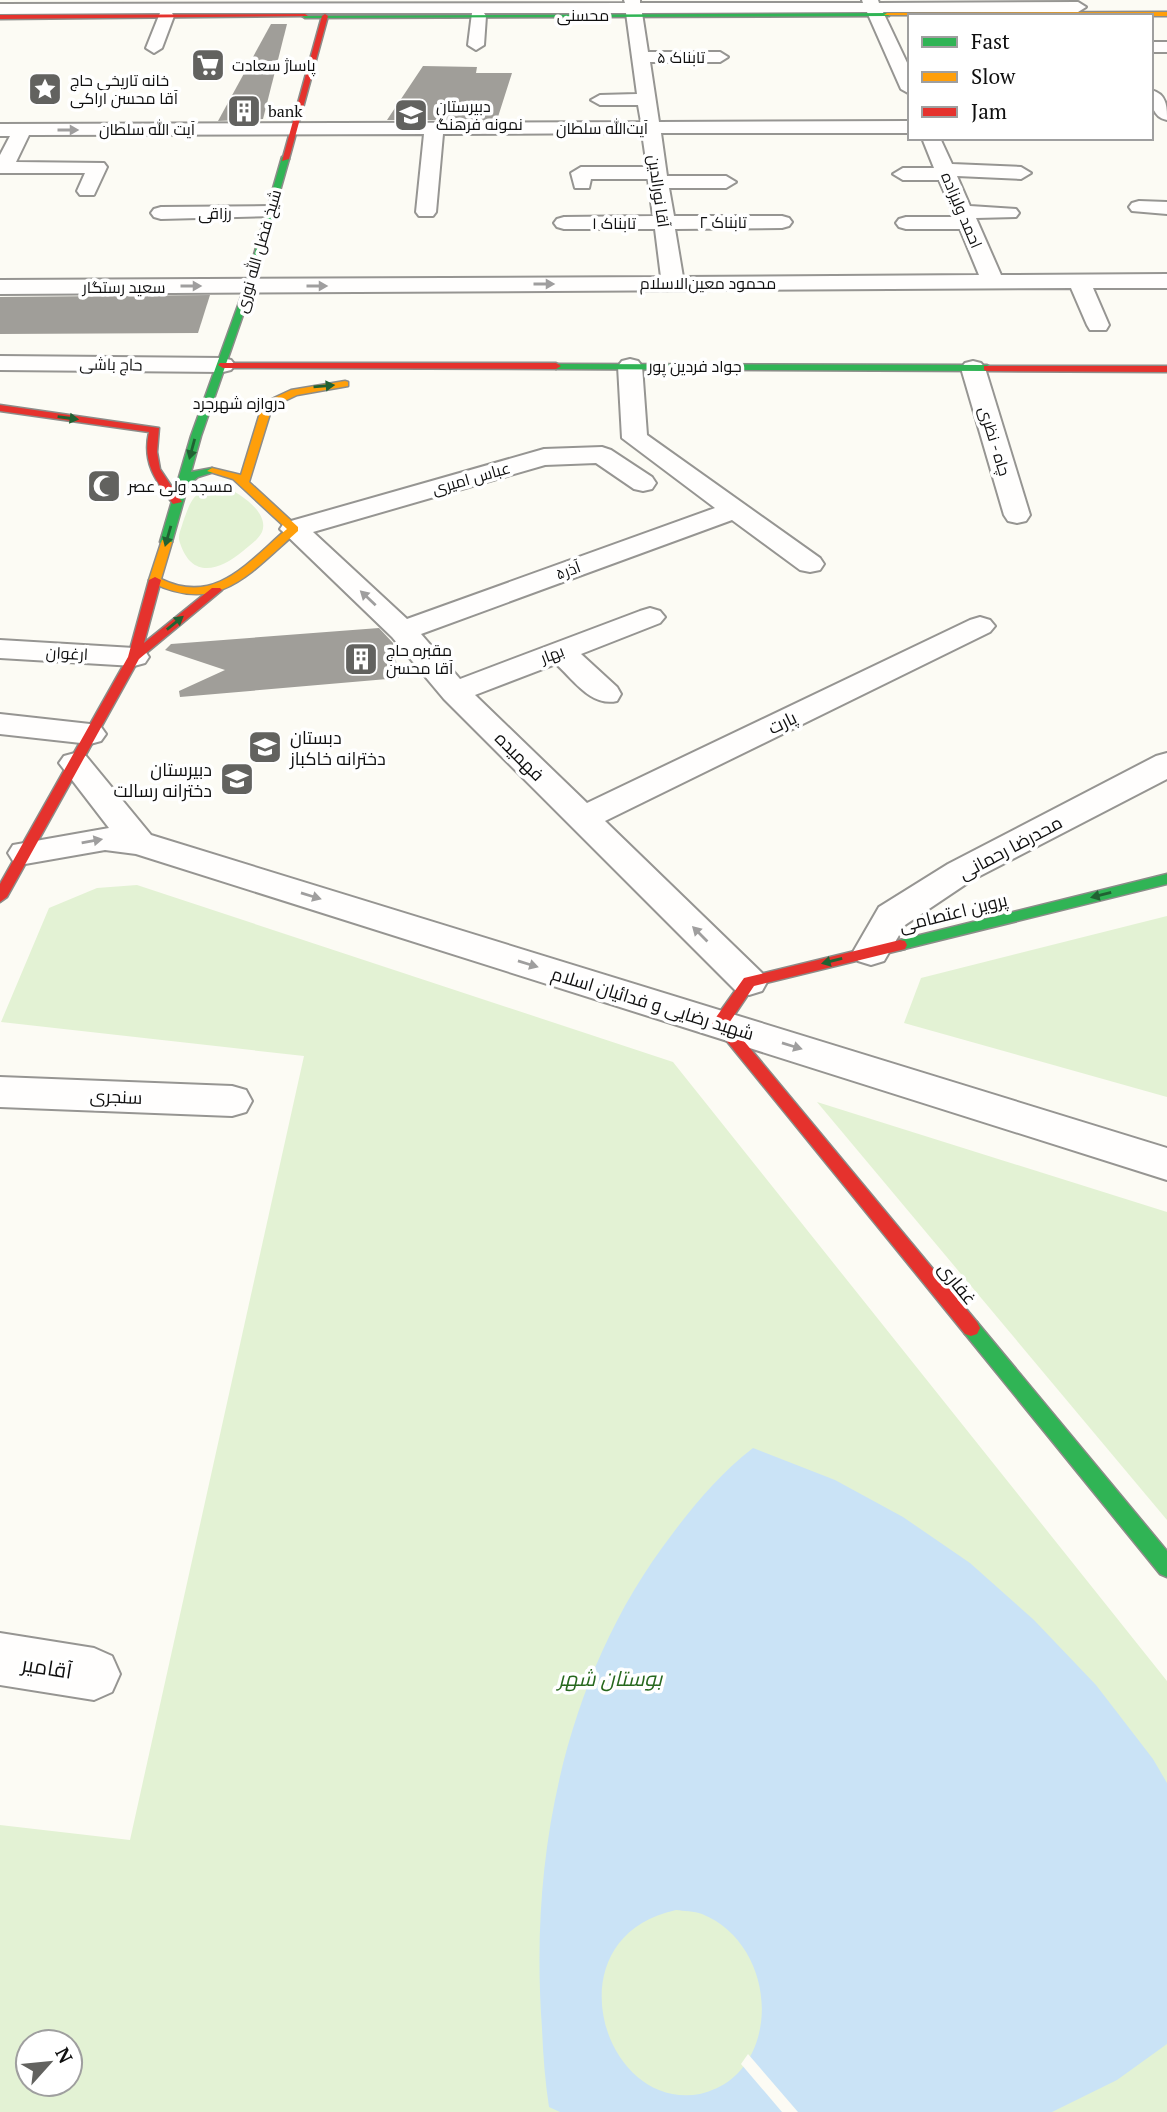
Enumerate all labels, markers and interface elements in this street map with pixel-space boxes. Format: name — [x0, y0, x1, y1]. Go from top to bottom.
street label: محسنی — [557, 4, 609, 26]
legend — [908, 14, 1153, 140]
text: Fast — [971, 27, 1010, 55]
supermarket icon: پاساژ سعادت — [189, 46, 227, 84]
street label: تابناک ۵ — [657, 46, 706, 68]
place label: پاساژ سعادت — [232, 54, 316, 77]
text: Slow — [971, 62, 1016, 90]
place label: خانه تاریخی حاج آقا محسن اراکی — [70, 69, 179, 109]
place icon: خانه تاریخی حاج آقا محسن اراکی — [26, 70, 64, 108]
building icon: bank — [225, 92, 263, 130]
place label: دبیرستان نمونه فرهنگ — [436, 95, 523, 135]
school or university icon: دبیرستان نمونه فرهنگ — [392, 96, 430, 134]
text: Jam — [971, 97, 1007, 125]
place label: bank — [268, 100, 303, 122]
street label: آیت‌الله سلطان — [556, 117, 649, 139]
street label: آیت الله سلطان — [99, 118, 196, 140]
one-way arrow — [57, 124, 79, 136]
street label: آقا نورالدین — [643, 153, 675, 229]
street label: احمد ولیزاده — [936, 169, 988, 251]
street label: شیخ فضل الله نوری — [230, 187, 287, 316]
street label: رزاقی — [198, 202, 232, 224]
street label: تابناک ۲ — [699, 211, 748, 233]
street label: تابناک ۱ — [592, 212, 637, 234]
street label: محمود معین‌الاسلام — [640, 272, 776, 295]
street label: سعید رستگار — [82, 276, 165, 298]
one-way arrow — [534, 278, 556, 290]
one-way arrow — [180, 280, 202, 292]
one-way arrow — [306, 280, 328, 292]
street label: حاج باشی — [79, 352, 143, 377]
street label: جواد فردین پور — [647, 355, 742, 378]
one-way arrow — [313, 380, 335, 391]
district label: دروازه شهرجرد — [193, 392, 285, 414]
street label: چاه - نظری — [973, 404, 1016, 479]
one-way arrow — [57, 413, 79, 424]
one-way arrow — [187, 439, 197, 460]
street label: عباس امیری — [429, 456, 513, 500]
mosque icon: مسجد ولی عصر — [85, 467, 123, 505]
place label: مسجد ولی عصر — [127, 475, 233, 497]
one-way arrow — [162, 526, 173, 548]
street label: آذر۵ — [552, 555, 584, 585]
one-way arrow — [360, 591, 377, 607]
one-way arrow — [166, 616, 184, 631]
place label: مقبره حاج آقا محسن — [386, 639, 454, 679]
street label: بهار — [536, 639, 567, 669]
building icon: مقبره حاج آقا محسن — [342, 640, 380, 678]
street label: ارغوان — [45, 641, 89, 665]
street label: پارت — [764, 705, 801, 740]
place label: دبستان دخترانه خاکباز — [289, 725, 386, 770]
street label: فهمیده — [490, 726, 550, 786]
school or university icon: دبستان دخترانه خاکباز — [246, 728, 284, 766]
place label: دبیرستان دخترانه رسالت — [114, 757, 212, 802]
school or university icon: دبیرستان دخترانه رسالت — [218, 760, 256, 798]
street label: محدرضا رحمانی — [954, 810, 1066, 884]
one-way arrow — [81, 835, 103, 846]
street label: پروین اعتصامی — [896, 887, 1010, 938]
one-way arrow — [1090, 890, 1112, 901]
one-way arrow — [301, 892, 322, 902]
one-way arrow — [692, 925, 709, 942]
one-way arrow — [821, 956, 843, 967]
one-way arrow — [518, 959, 539, 970]
street label: شهید رضایی و فدائیان اسلام — [549, 961, 757, 1046]
one-way arrow — [782, 1042, 803, 1052]
street label: سنجری — [89, 1083, 143, 1109]
street label: غفاری — [933, 1257, 983, 1309]
street label: آقامیر — [19, 1649, 74, 1685]
park label: بوستان شهر — [555, 1664, 663, 1692]
north arrow — [14, 2028, 84, 2098]
text: N — [50, 2043, 79, 2068]

